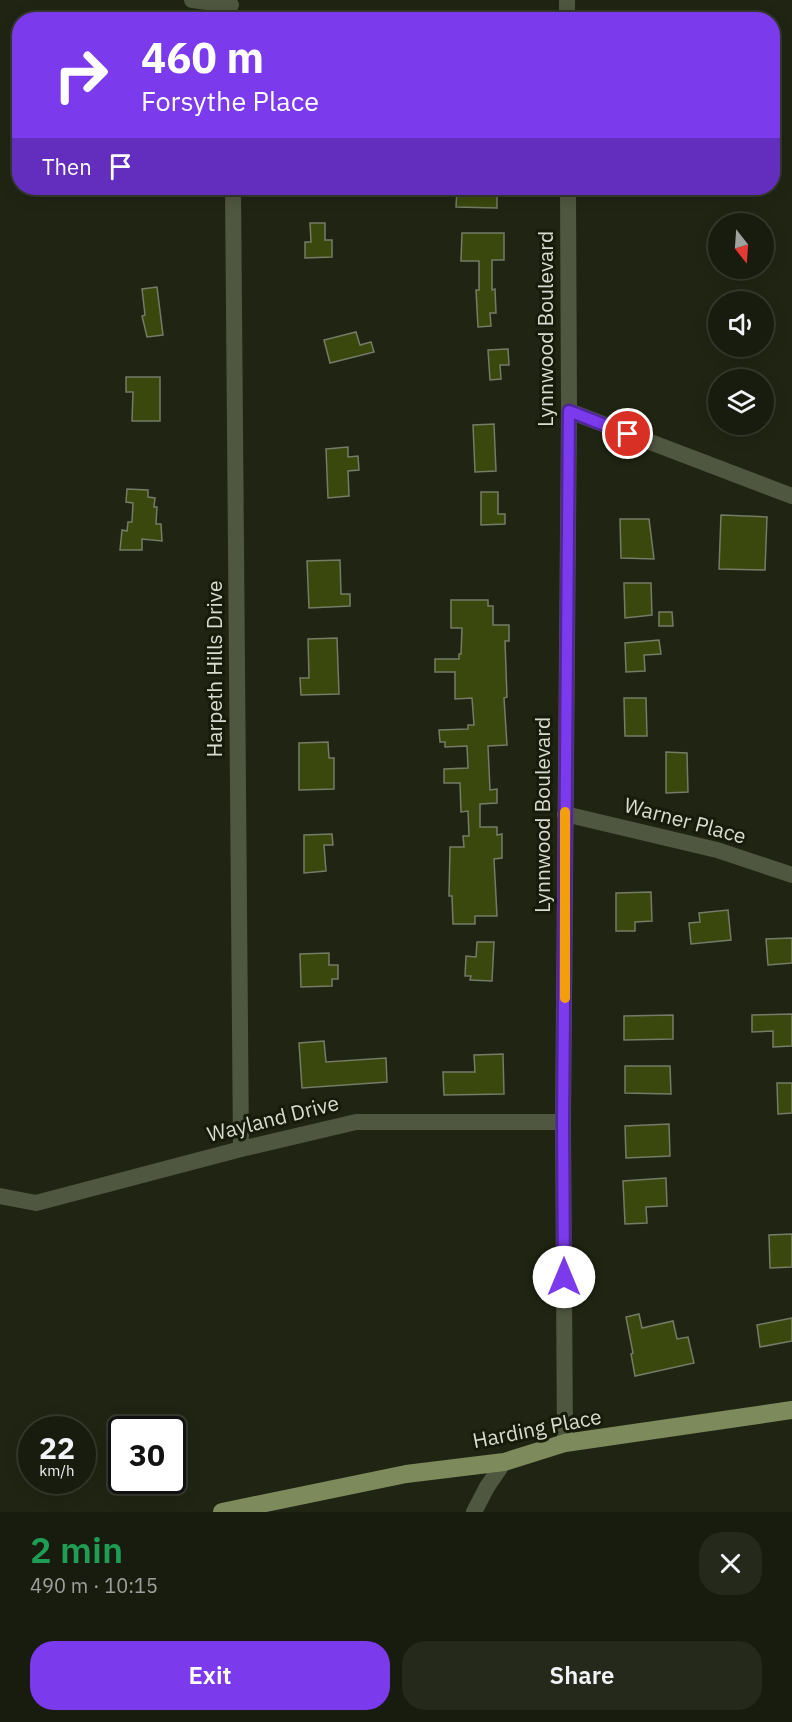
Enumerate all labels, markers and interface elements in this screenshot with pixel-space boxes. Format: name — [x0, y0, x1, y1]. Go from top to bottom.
text: 460 m — [141, 30, 264, 85]
icon: right — [42, 36, 120, 114]
text: Forsythe Place — [141, 83, 319, 118]
icon: arrive — [104, 150, 137, 183]
text: Then — [42, 152, 92, 181]
north arrow — [708, 213, 774, 279]
map controls — [708, 213, 774, 435]
street label: Lynnwood Boulevard — [531, 231, 559, 427]
button: sound — [708, 291, 774, 357]
button: layers — [708, 369, 774, 435]
pin — [602, 408, 653, 459]
icon: arrive — [611, 417, 644, 450]
street label: Harpeth Hills Drive — [200, 580, 228, 758]
street label: Lynnwood Boulevard — [528, 717, 556, 913]
street label: Warner Place — [621, 790, 749, 850]
street label: Wayland Drive — [204, 1088, 342, 1148]
position arrow — [532, 1245, 596, 1309]
street label: Harding Place — [470, 1402, 604, 1454]
speed limit sign: 30 — [108, 1416, 186, 1494]
text: 22 — [39, 1428, 75, 1467]
text: km/h — [39, 1461, 75, 1480]
text: 2 min — [30, 1526, 123, 1573]
button: close — [699, 1532, 762, 1595]
text: 490 m · 10:15 — [30, 1572, 158, 1599]
button: Exit — [30, 1641, 390, 1710]
button: Share — [402, 1641, 762, 1710]

